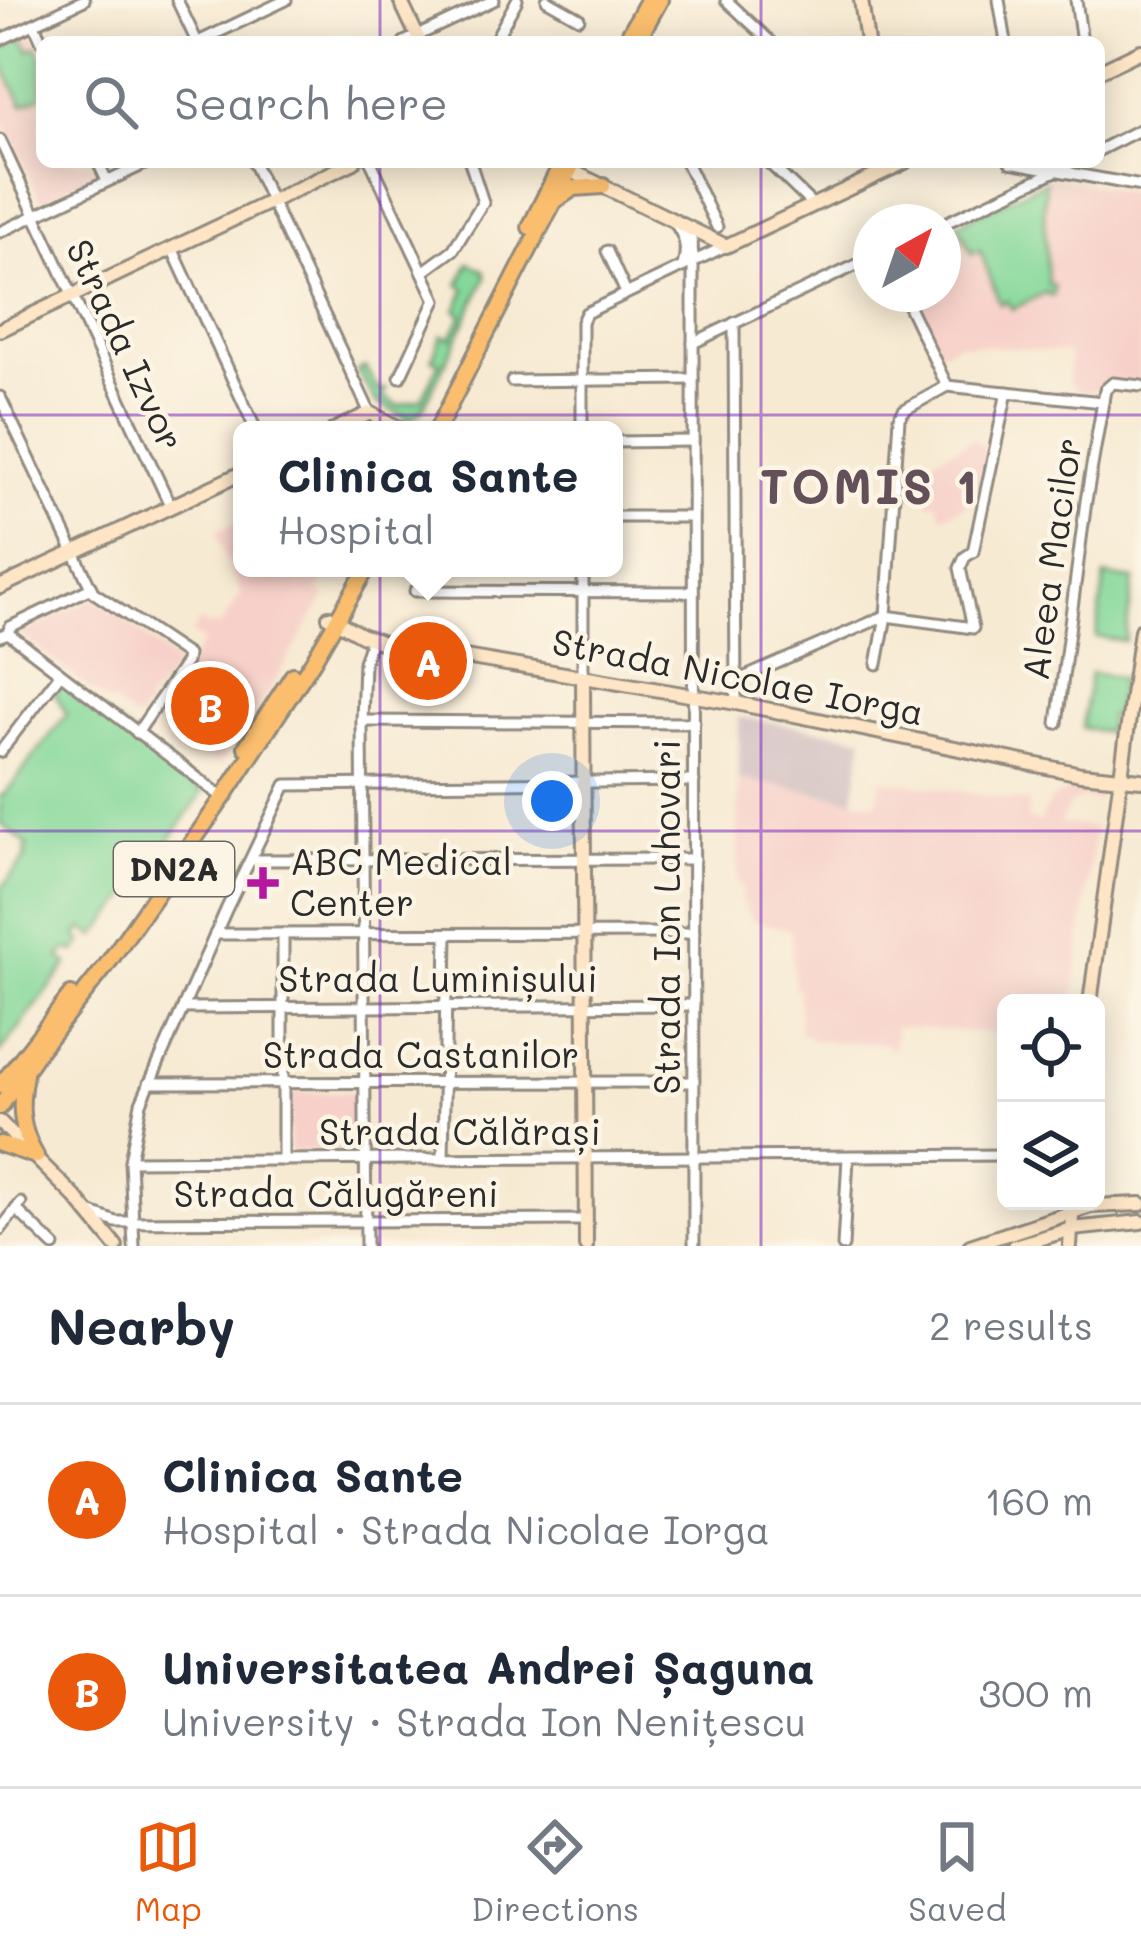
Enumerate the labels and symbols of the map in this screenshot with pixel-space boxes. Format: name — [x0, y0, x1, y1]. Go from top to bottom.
north arrow — [853, 204, 961, 312]
street label: Strada Izvor — [57, 231, 196, 457]
street label: Aleea Macilor — [1010, 435, 1091, 683]
district label: TOMIS 1 — [760, 454, 980, 516]
pin: A — [389, 616, 467, 706]
street label: Strada Nicolae Iorga — [549, 616, 928, 735]
pin: B — [171, 661, 249, 751]
street label: Strada Ion Lahovari — [642, 739, 689, 1095]
your location — [522, 771, 582, 831]
place label: ABC Medical Center — [290, 837, 512, 925]
road number: DN2A — [114, 842, 234, 896]
marker: ABC Medical Center — [247, 867, 279, 899]
street label: Strada Luminișului — [278, 954, 598, 1002]
street label: Strada Castanilor — [263, 1030, 579, 1077]
street label: Strada Călărași — [319, 1107, 601, 1155]
street label: Strada Călugăreni — [174, 1169, 498, 1216]

